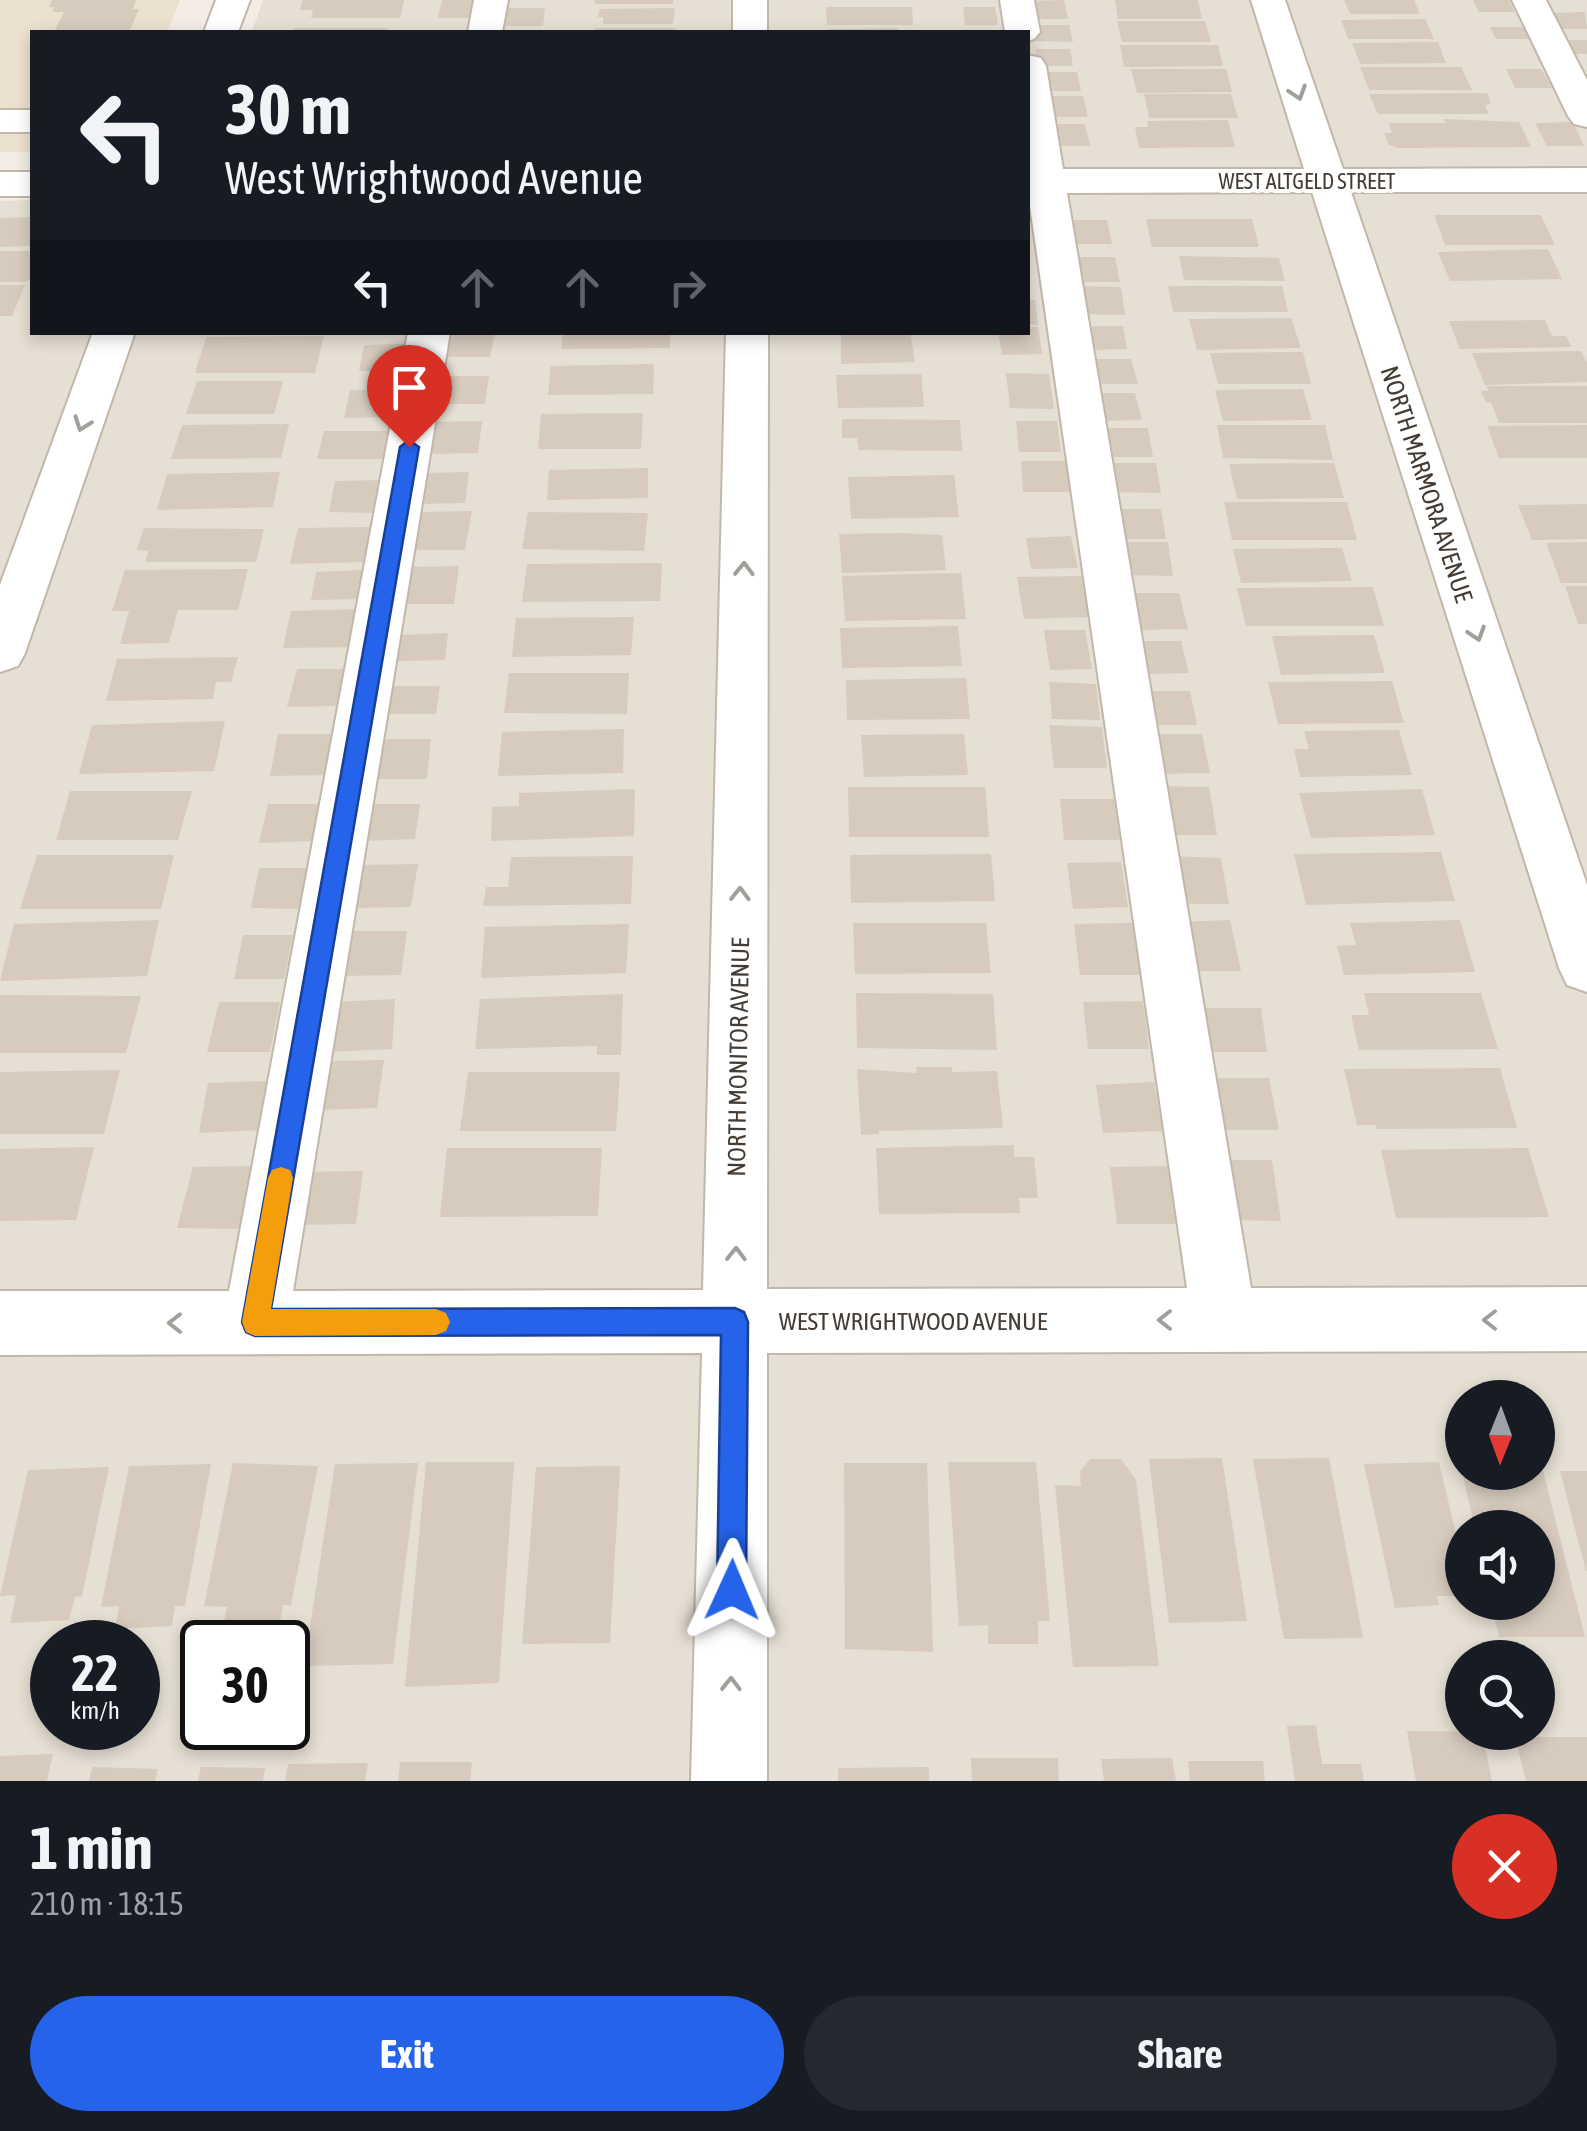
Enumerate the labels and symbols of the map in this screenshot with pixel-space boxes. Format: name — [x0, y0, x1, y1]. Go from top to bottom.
one-way arrow — [1287, 83, 1307, 100]
street label: WEST ALTGELD STREET — [1219, 168, 1396, 194]
pin — [367, 345, 452, 448]
street label: NORTH MARMORA AVENUE — [1376, 362, 1479, 606]
one-way arrow — [73, 415, 93, 432]
one-way arrow — [733, 560, 755, 576]
one-way arrow — [1465, 625, 1485, 642]
one-way arrow — [729, 885, 751, 900]
street label: NORTH MONITOR AVENUE — [722, 937, 754, 1177]
one-way arrow — [725, 1245, 746, 1261]
street label: WEST WRIGHTWOOD AVENUE — [779, 1307, 1048, 1335]
one-way arrow — [1156, 1309, 1172, 1331]
one-way arrow — [1481, 1309, 1496, 1331]
one-way arrow — [166, 1312, 182, 1334]
north arrow — [1445, 1380, 1555, 1490]
position arrow — [680, 1538, 784, 1642]
speed limit sign: 30 — [180, 1620, 310, 1750]
one-way arrow — [720, 1675, 741, 1691]

